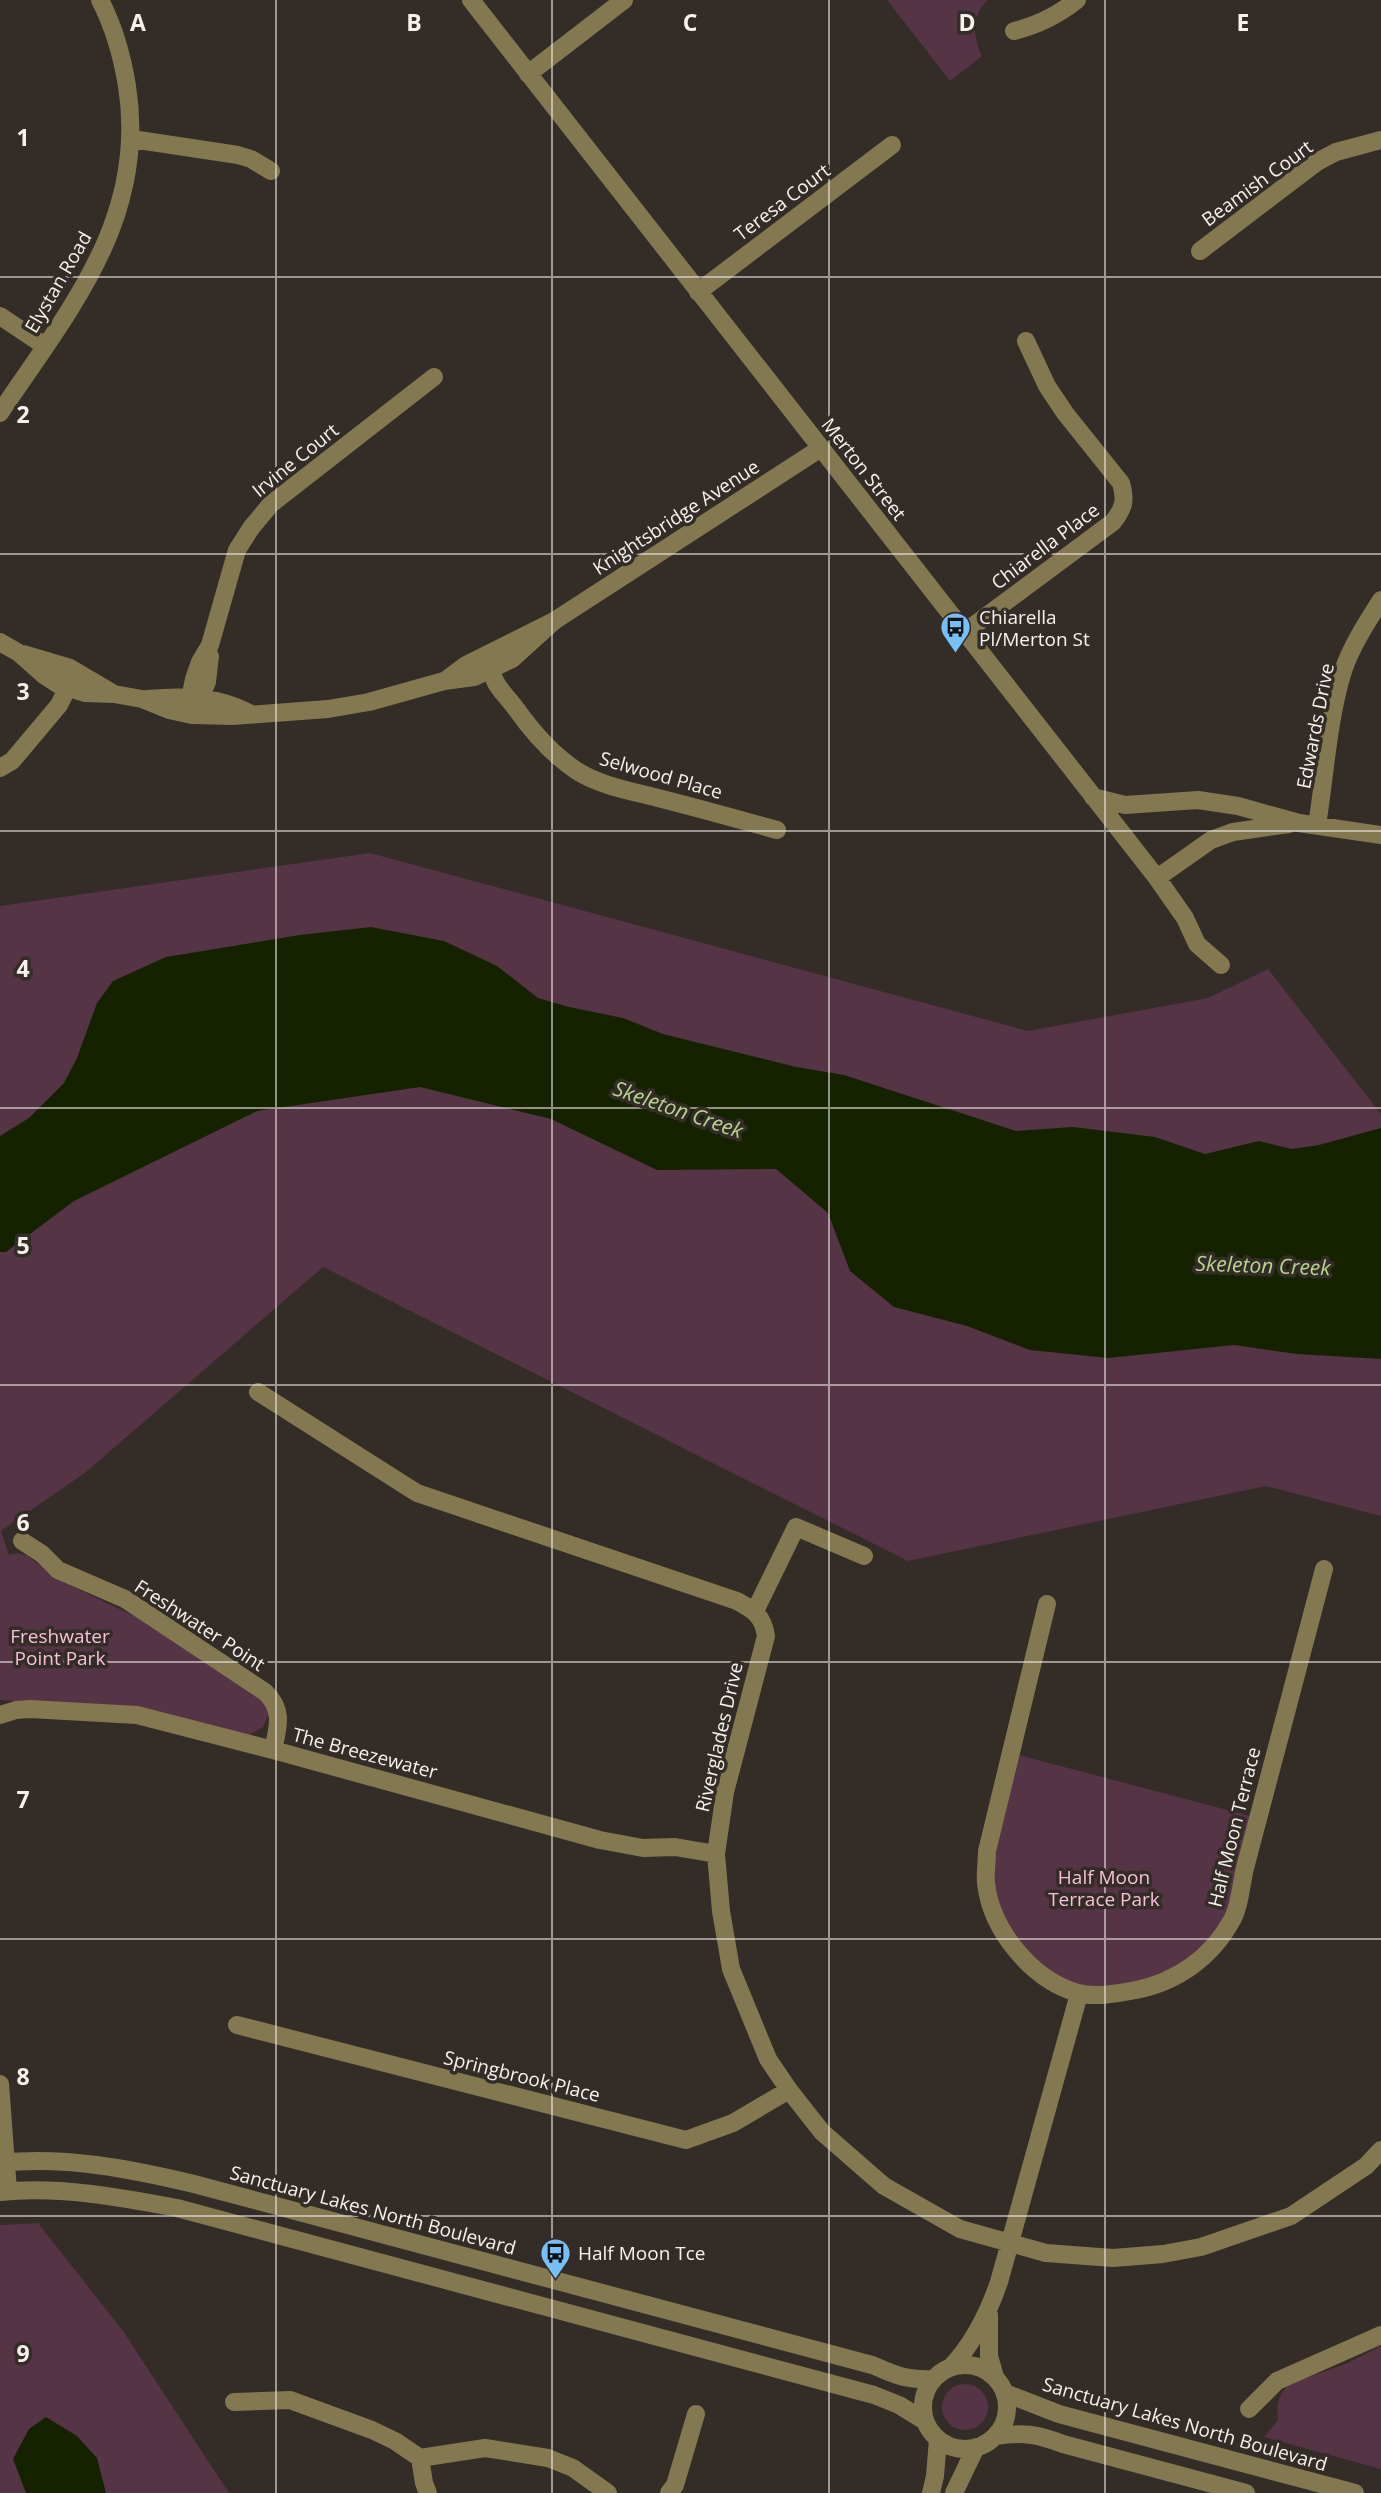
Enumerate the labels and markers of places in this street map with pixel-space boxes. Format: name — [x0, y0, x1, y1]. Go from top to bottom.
place label: Chiarella Pl/Merton St — [979, 604, 1090, 652]
bus stop icon: Chiarella Pl/Merton St — [939, 611, 973, 655]
bus stop icon: Half Moon Tce — [538, 2236, 572, 2280]
place label: Half Moon Tce — [578, 2240, 705, 2266]

